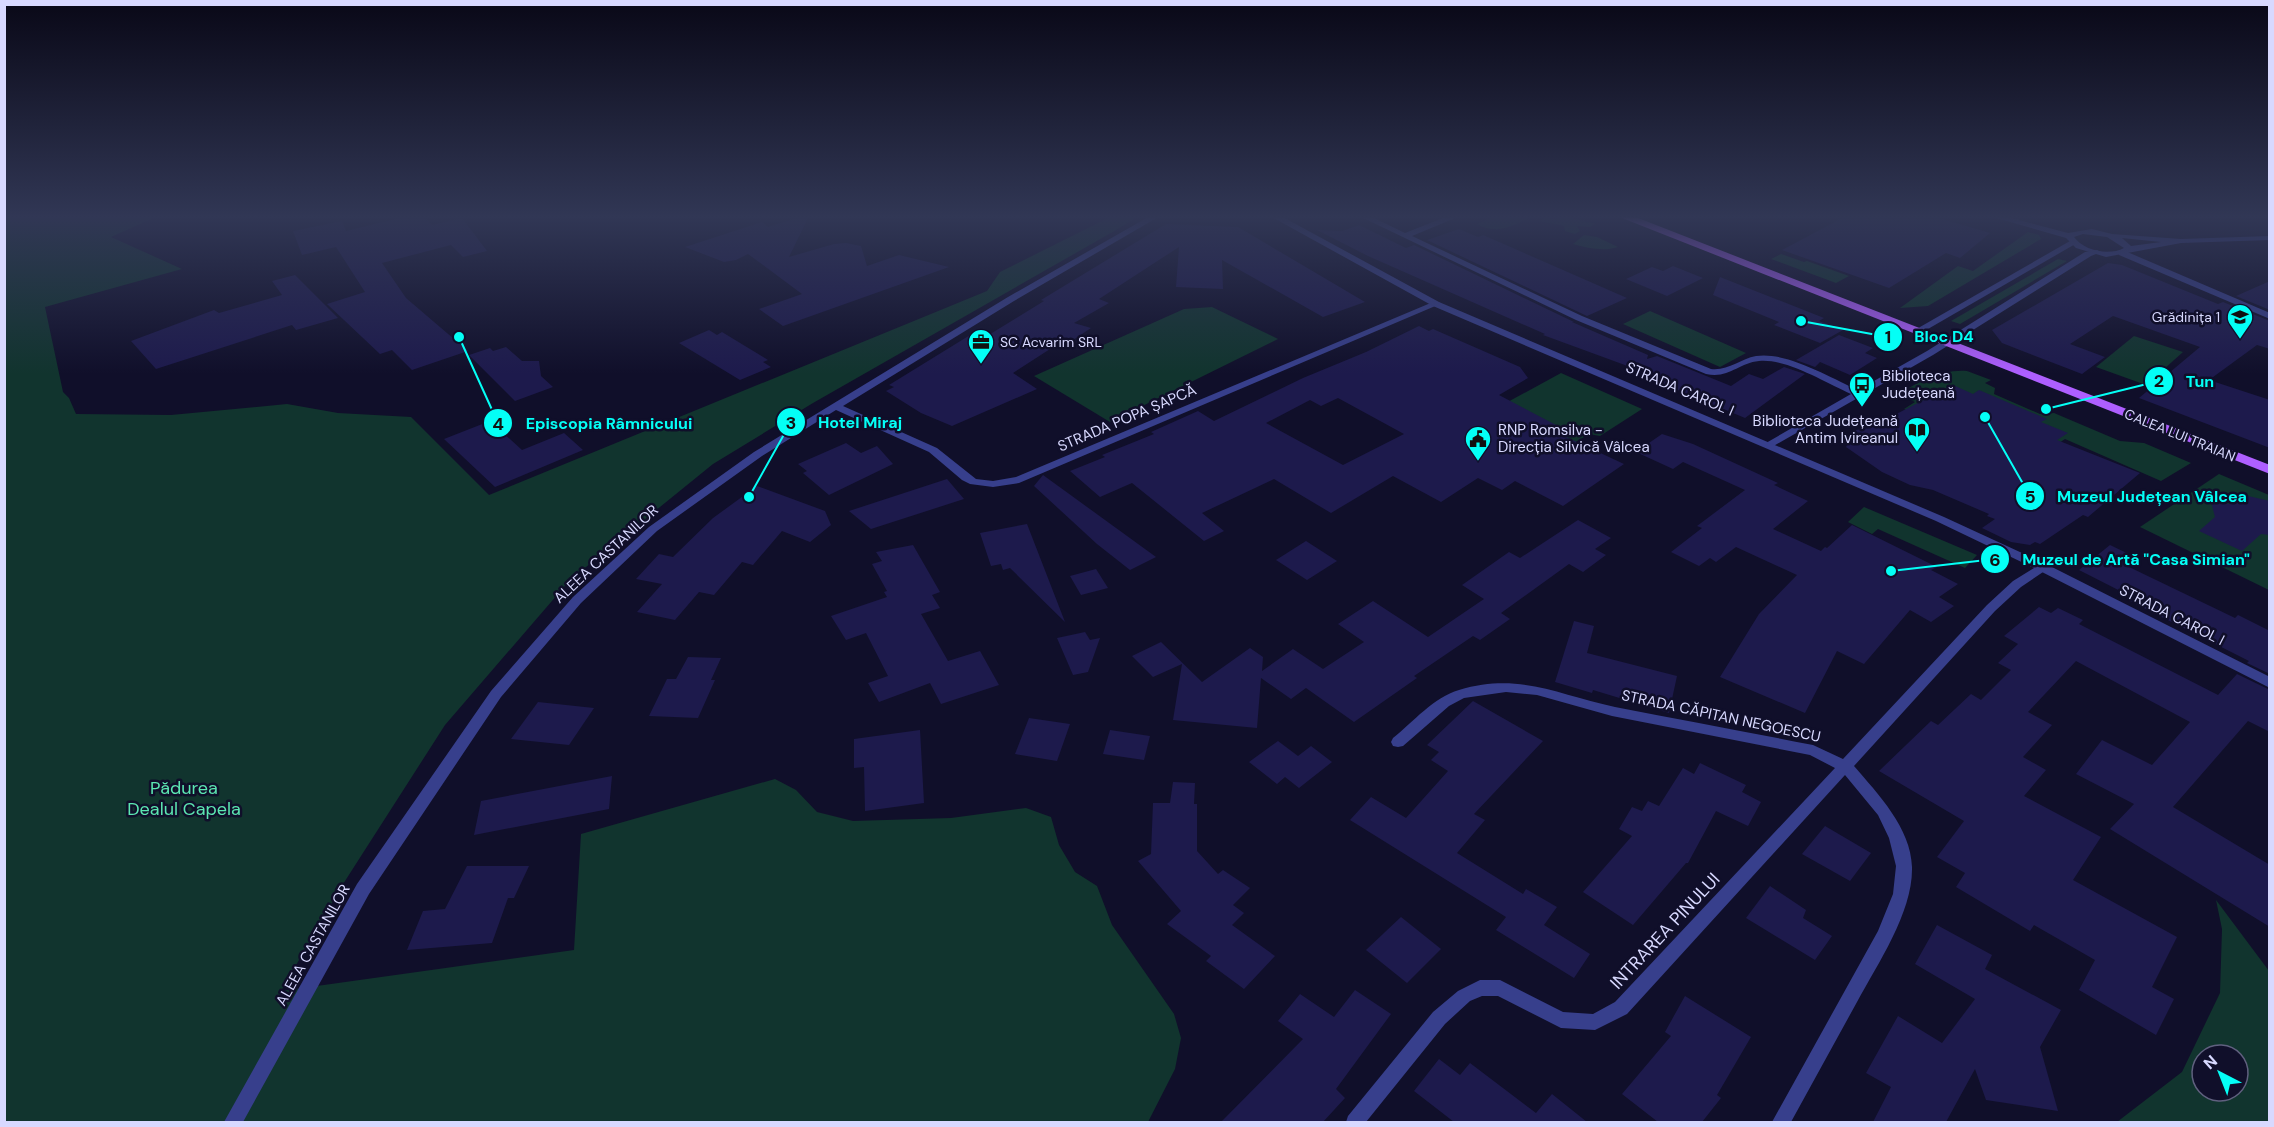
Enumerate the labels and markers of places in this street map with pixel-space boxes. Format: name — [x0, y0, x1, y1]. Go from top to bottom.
school or university icon: Grădinița 1 — [2225, 302, 2255, 340]
place label: Grădinița 1 — [2152, 308, 2220, 326]
callout: Bloc D4 — [1873, 320, 1986, 354]
office icon: SC Acvarim SRL — [966, 327, 996, 365]
place label: SC Acvarim SRL — [1000, 333, 1102, 351]
callout: Tun — [2144, 364, 2226, 398]
place label: Biblioteca Județeană — [1882, 366, 1955, 403]
bus stop icon: Biblioteca Județeană — [1847, 370, 1877, 408]
callout: Hotel Miraj — [776, 405, 914, 439]
callout: Episcopia Râmnicului — [483, 406, 704, 440]
place label: Biblioteca Județeană Antim Ivireanul — [1753, 411, 1898, 448]
library icon: Biblioteca Județeană Antim Ivireanul — [1902, 415, 1932, 453]
place label: RNP Romsilva - Direcția Silvică Vâlcea — [1498, 420, 1650, 457]
public building icon: RNP Romsilva - Direcția Silvică Vâlcea — [1463, 424, 1493, 462]
callout: Muzeul Județean Vâlcea — [2015, 479, 2259, 513]
callout: Muzeul de Artă "Casa Simian" — [1980, 542, 2262, 576]

